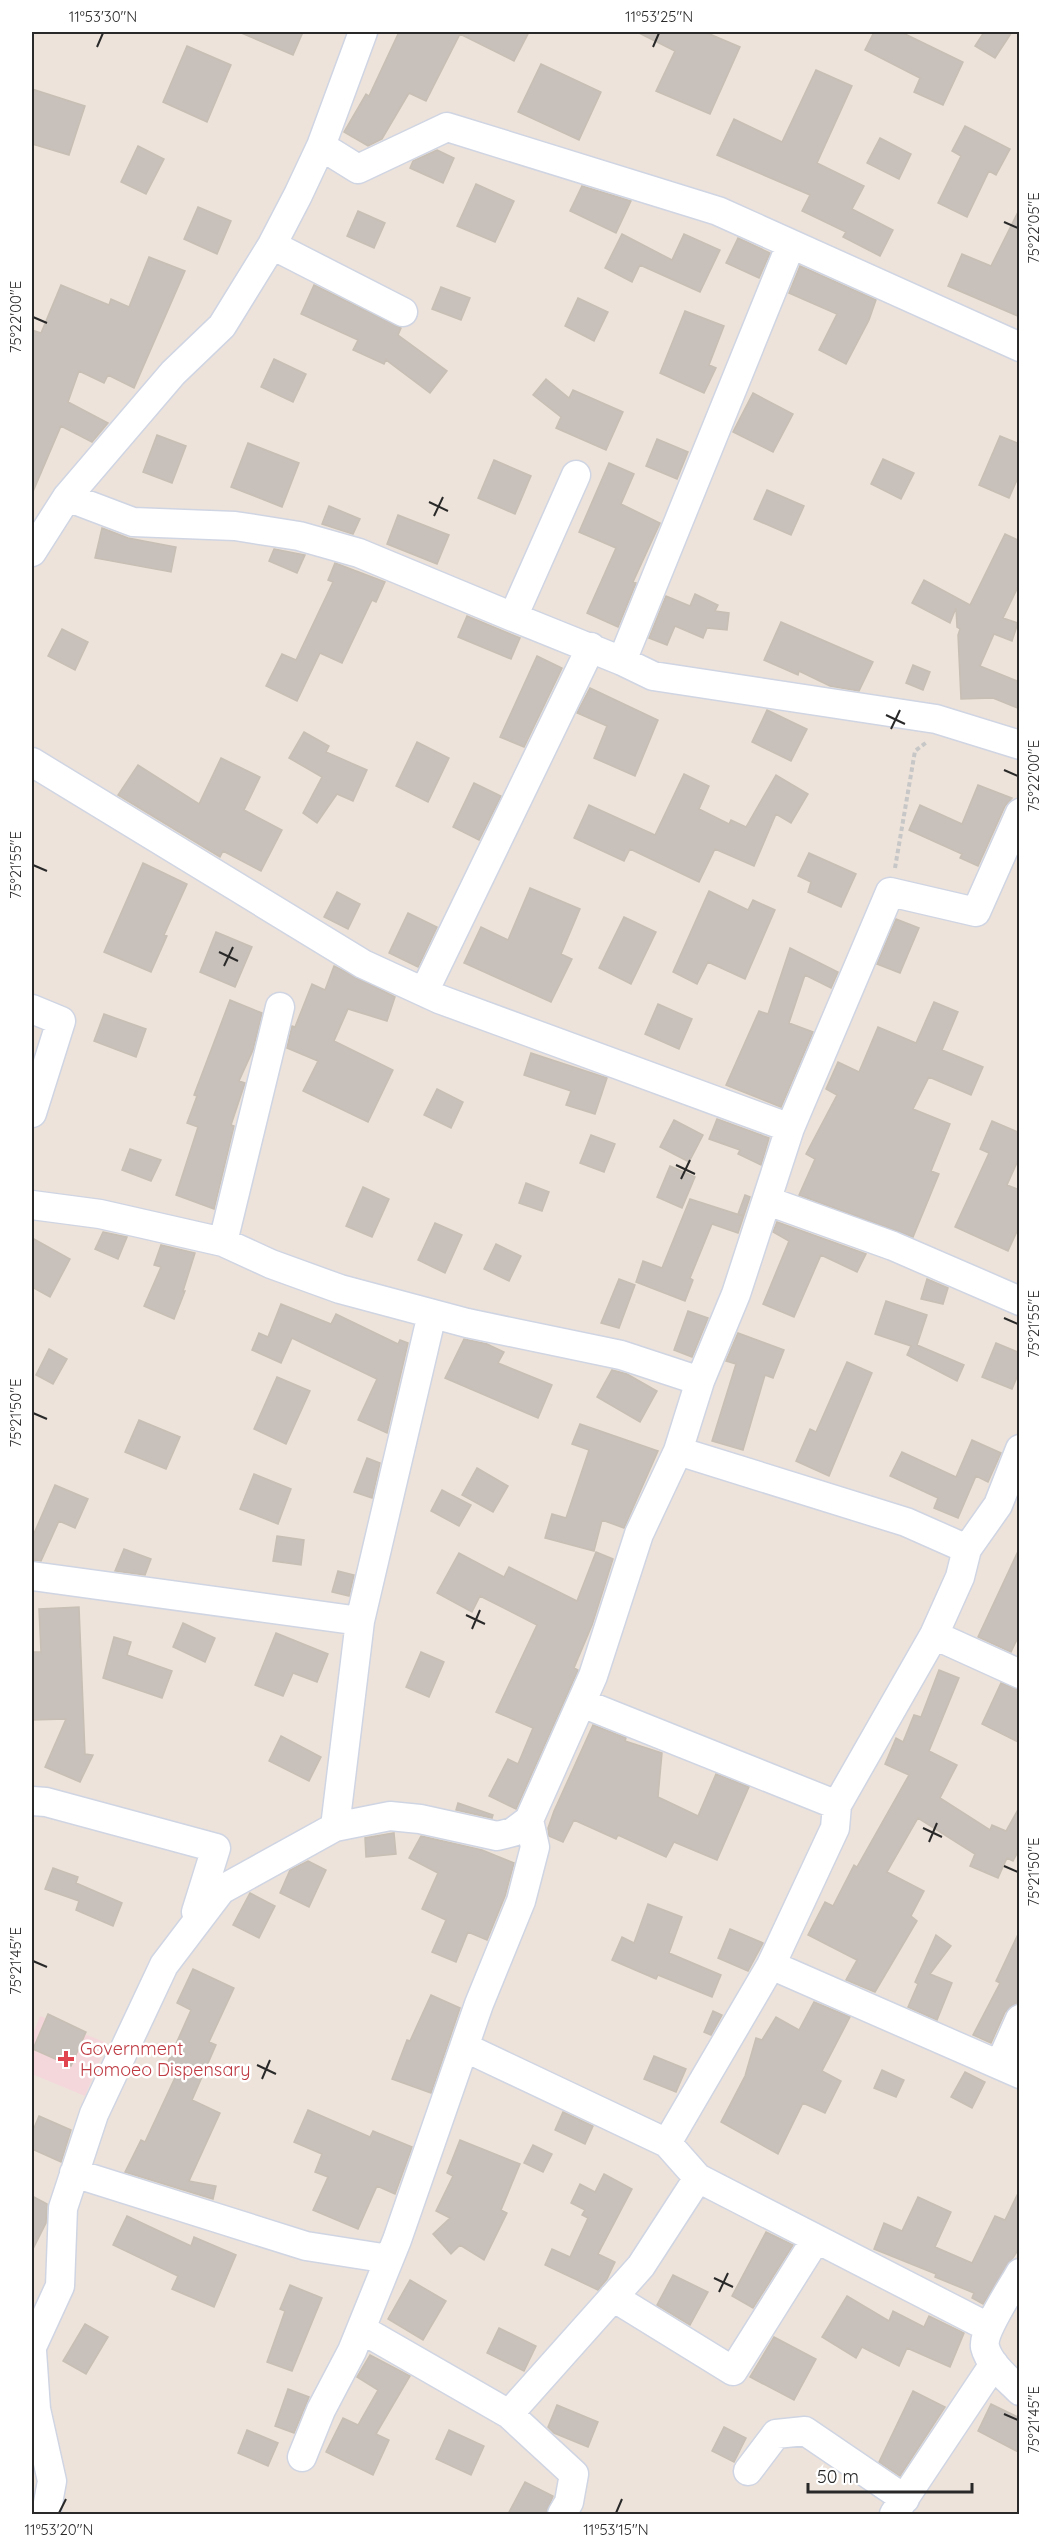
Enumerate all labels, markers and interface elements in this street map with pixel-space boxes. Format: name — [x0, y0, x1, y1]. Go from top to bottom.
text: 11°53'30"N — [69, 7, 137, 26]
text: 11°53'25"N — [625, 7, 693, 26]
text: 75°22'05"E — [1024, 192, 1043, 264]
text: 75°22'00"E — [6, 281, 25, 353]
text: 75°22'00"E — [1024, 740, 1043, 812]
text: 75°21'55"E — [6, 831, 25, 899]
text: 75°21'55"E — [1024, 1290, 1043, 1358]
text: 75°21'50"E — [6, 1379, 25, 1447]
text: 75°21'50"E — [1024, 1838, 1043, 1906]
text: 75°21'45"E — [6, 1927, 25, 1995]
place label: Government Homoeo Dispensary — [80, 2037, 250, 2081]
marker: Government Homoeo Dispensary — [57, 2050, 75, 2068]
text: 75°21'45"E — [1024, 2386, 1043, 2454]
scale bar — [808, 2456, 972, 2494]
text: 50 m — [817, 2465, 859, 2488]
text: 11°53'20"N — [25, 2520, 93, 2539]
text: 11°53'15"N — [583, 2520, 649, 2539]

